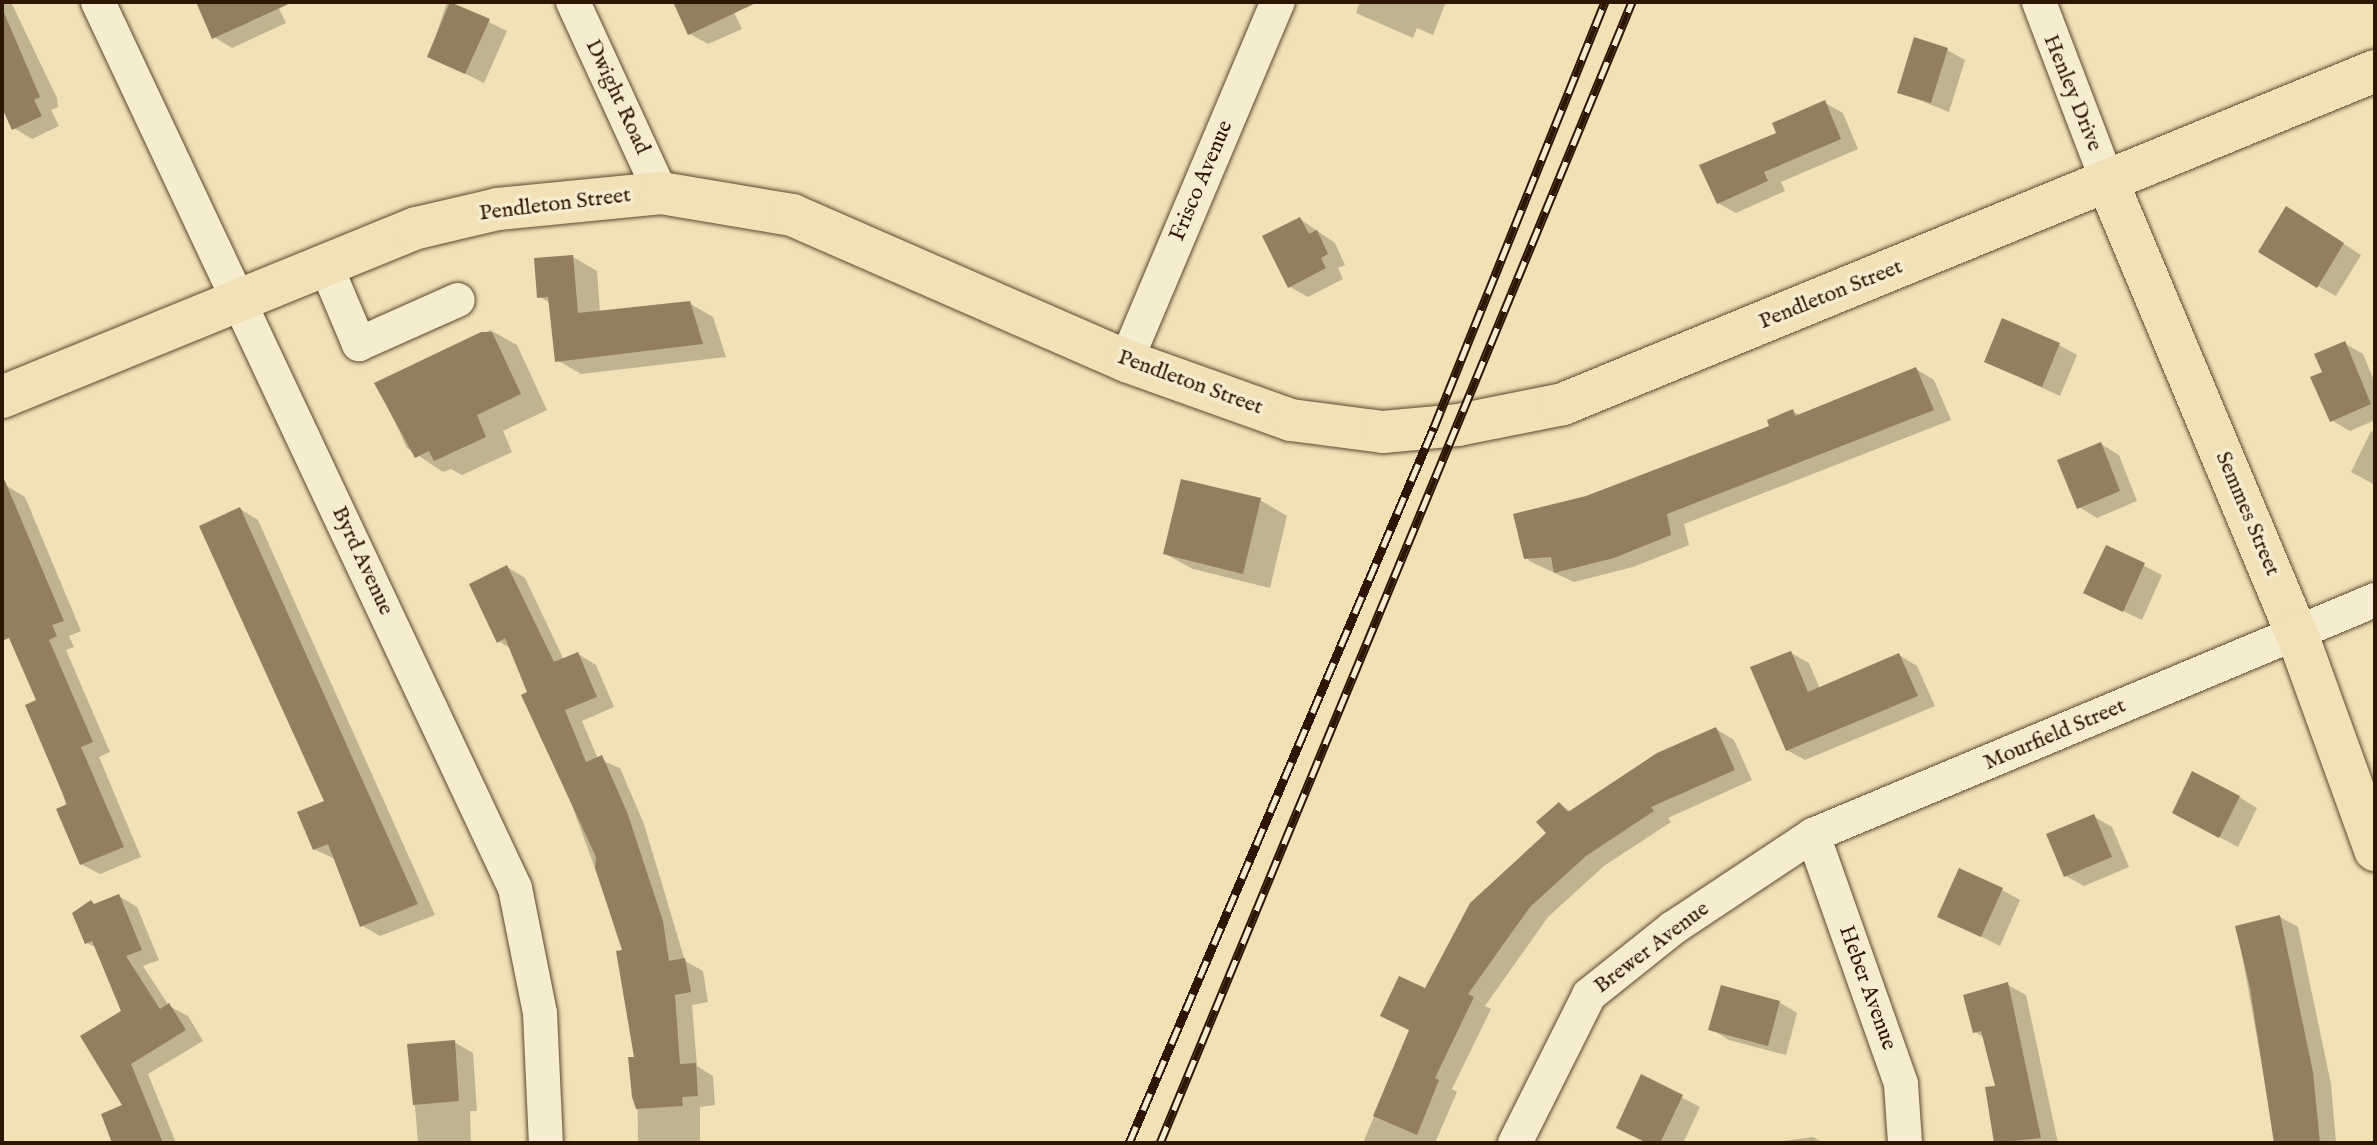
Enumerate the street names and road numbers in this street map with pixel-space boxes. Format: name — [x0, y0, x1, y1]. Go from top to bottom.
street label: Henley Drive — [2037, 31, 2107, 155]
street label: Dwight Road — [579, 35, 655, 159]
street label: Frisco Avenue — [1165, 117, 1239, 245]
street label: Pendleton Street — [478, 183, 632, 227]
street label: Pendleton Street — [1755, 254, 1907, 336]
street label: Pendleton Street — [1114, 345, 1266, 421]
street label: Semmes Street — [2209, 448, 2285, 580]
street label: Byrd Avenue — [325, 502, 399, 620]
street label: Mourfield Street — [1980, 693, 2130, 777]
street label: Brewer Avenue — [1589, 896, 1715, 1000]
street label: Heber Avenue — [1832, 922, 1902, 1054]

